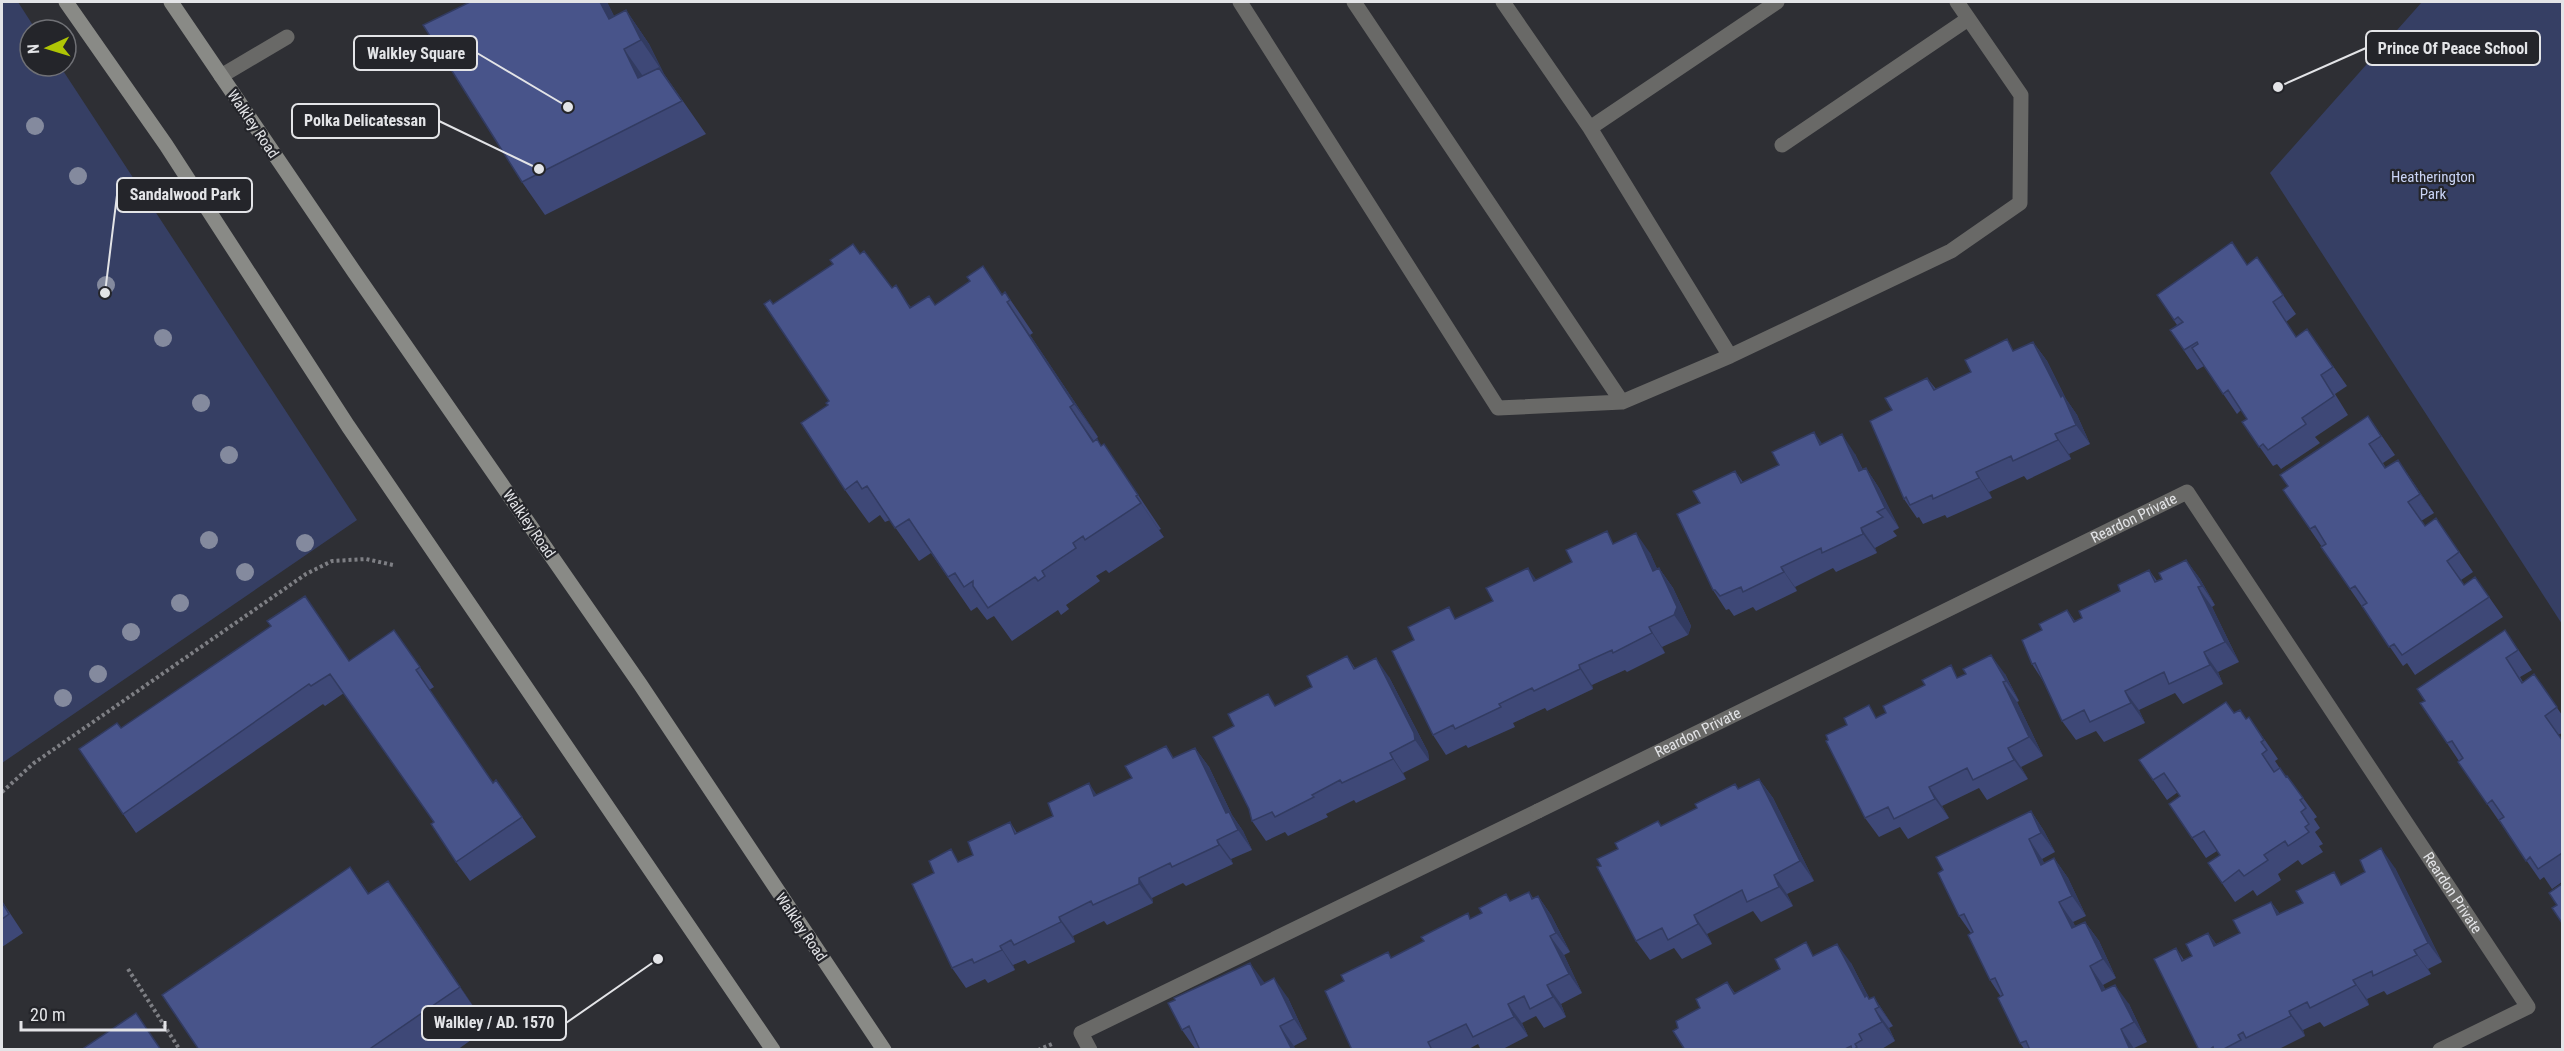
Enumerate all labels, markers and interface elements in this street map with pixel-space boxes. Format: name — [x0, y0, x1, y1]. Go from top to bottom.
north arrow — [18, 18, 78, 78]
callout: Prince Of Peace School — [2366, 31, 2540, 65]
callout: Walkley Square — [354, 36, 477, 70]
text: Prince Of Peace School — [2378, 39, 2528, 58]
text: N — [24, 43, 43, 55]
text: Walkley Square — [367, 44, 465, 63]
street label: Walkley Road — [224, 86, 282, 162]
callout: Polka Delicatessan — [292, 104, 439, 138]
text: Polka Delicatessan — [304, 111, 426, 130]
park label: Heatherington Park — [2391, 168, 2475, 203]
callout: Sandalwood Park — [117, 178, 252, 212]
text: Sandalwood Park — [130, 185, 241, 204]
street label: Walkley Road — [499, 487, 559, 561]
street label: Reardon Private — [2088, 489, 2180, 547]
street label: Reardon Private — [1652, 704, 1744, 761]
street label: Reardon Private — [2419, 849, 2486, 937]
street label: Walkley Road — [772, 889, 830, 965]
scale bar — [21, 994, 165, 1032]
text: 20 m — [30, 1004, 65, 1025]
callout: Walkley / AD. 1570 — [422, 1006, 566, 1040]
text: Walkley / AD. 1570 — [434, 1013, 554, 1032]

